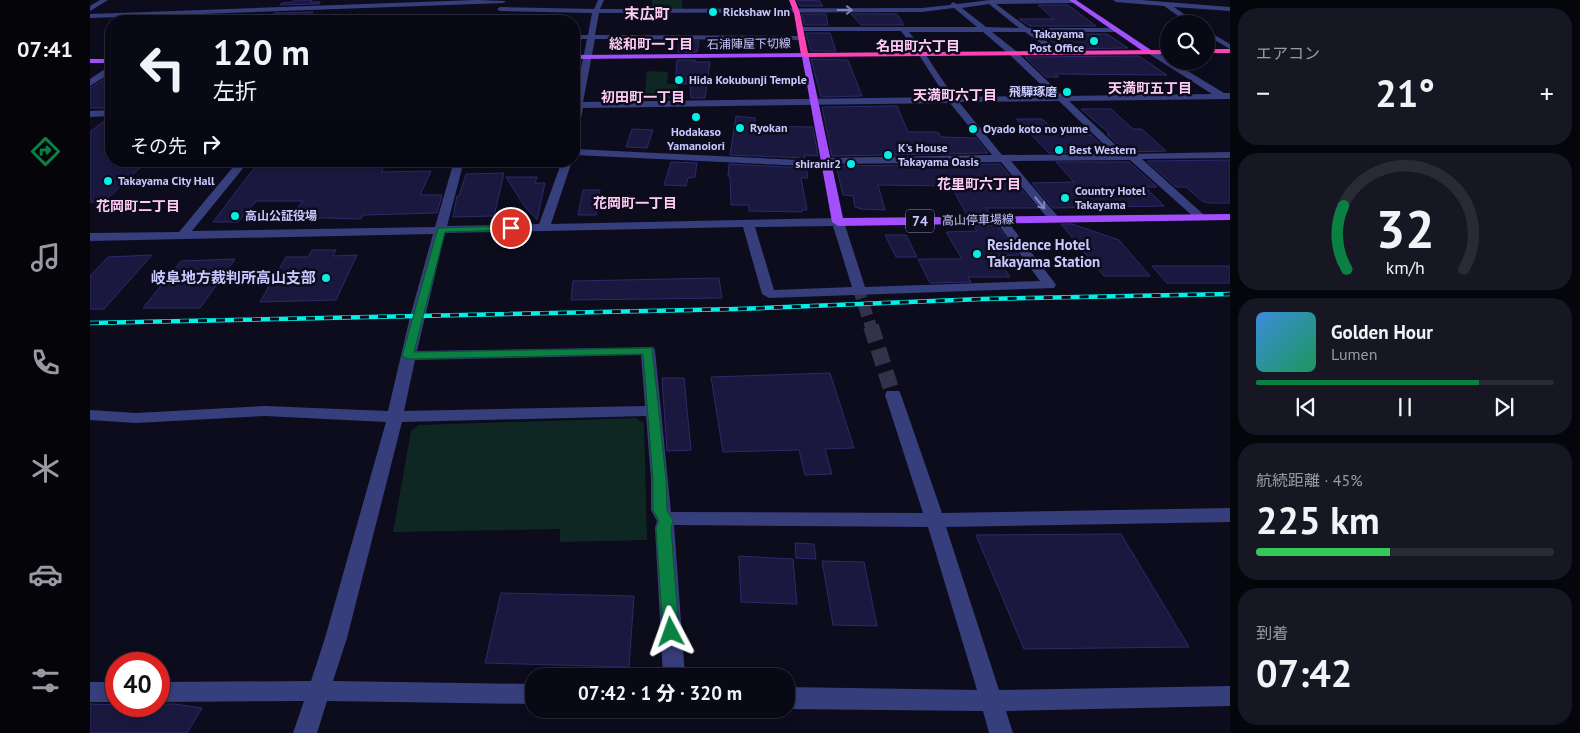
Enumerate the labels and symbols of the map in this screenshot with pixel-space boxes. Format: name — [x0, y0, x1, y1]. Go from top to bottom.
district label: 末広町 — [624, 4, 670, 23]
place label: Rickshaw Inn — [723, 4, 790, 19]
one-way arrow — [836, 5, 853, 15]
marker: Rickshaw Inn — [707, 6, 719, 18]
place label: Takayama Post Office — [1029, 26, 1084, 55]
district label: 総和町一丁目 — [609, 35, 693, 53]
street label: 石浦陣屋下切線 — [707, 35, 791, 52]
marker: Takayama Post Office — [1088, 35, 1100, 47]
district label: 名田町六丁目 — [876, 37, 960, 55]
place label: Hida Kokubunji Temple — [689, 72, 807, 87]
marker: Hida Kokubunji Temple — [673, 74, 685, 86]
district label: 天満町五丁目 — [1108, 79, 1192, 97]
place label: 飛驒琢磨 — [1009, 84, 1057, 99]
district label: 天満町六丁目 — [913, 86, 997, 104]
marker: 飛驒琢磨 — [1061, 86, 1073, 98]
district label: 初田町一丁目 — [601, 88, 685, 106]
marker: Hodakaso Yamanoiori — [690, 111, 702, 123]
place label: Ryokan — [750, 120, 787, 135]
place label: Oyado koto no yume — [983, 121, 1088, 136]
marker: Ryokan — [734, 122, 746, 134]
marker: Oyado koto no yume — [967, 123, 979, 135]
place label: Hodakaso Yamanoiori — [666, 124, 725, 153]
place label: K's House Takayama Oasis — [898, 140, 979, 169]
place label: Best Western — [1069, 142, 1136, 157]
marker: Best Western — [1053, 144, 1065, 156]
marker: K's House Takayama Oasis — [882, 149, 894, 161]
place label: shiranir2 — [795, 156, 841, 171]
marker: shiranir2 — [845, 158, 857, 170]
place label: Takayama City Hall — [118, 173, 215, 188]
marker: Takayama City Hall — [102, 175, 114, 187]
district label: 花里町六丁目 — [937, 175, 1021, 193]
place label: Country Hotel Takayama — [1075, 183, 1146, 212]
marker: Country Hotel Takayama — [1059, 192, 1071, 204]
district label: 花岡町一丁目 — [593, 194, 677, 212]
one-way arrow — [1035, 196, 1046, 209]
district label: 花岡町二丁目 — [96, 197, 180, 215]
pin — [490, 207, 532, 249]
place label: 高山公証役場 — [245, 208, 317, 223]
marker: 高山公証役場 — [229, 210, 241, 222]
road number: 74 — [906, 210, 934, 232]
street label: 高山停車場線 — [942, 211, 1014, 228]
place label: Residence Hotel Takayama Station — [987, 235, 1100, 271]
marker: Residence Hotel Takayama Station — [971, 248, 983, 260]
place label: 岐阜地方裁判所高山支部 — [151, 268, 316, 287]
marker: 岐阜地方裁判所高山支部 — [320, 272, 332, 284]
position arrow — [644, 605, 696, 657]
speed limit sign: 40 — [105, 652, 170, 717]

